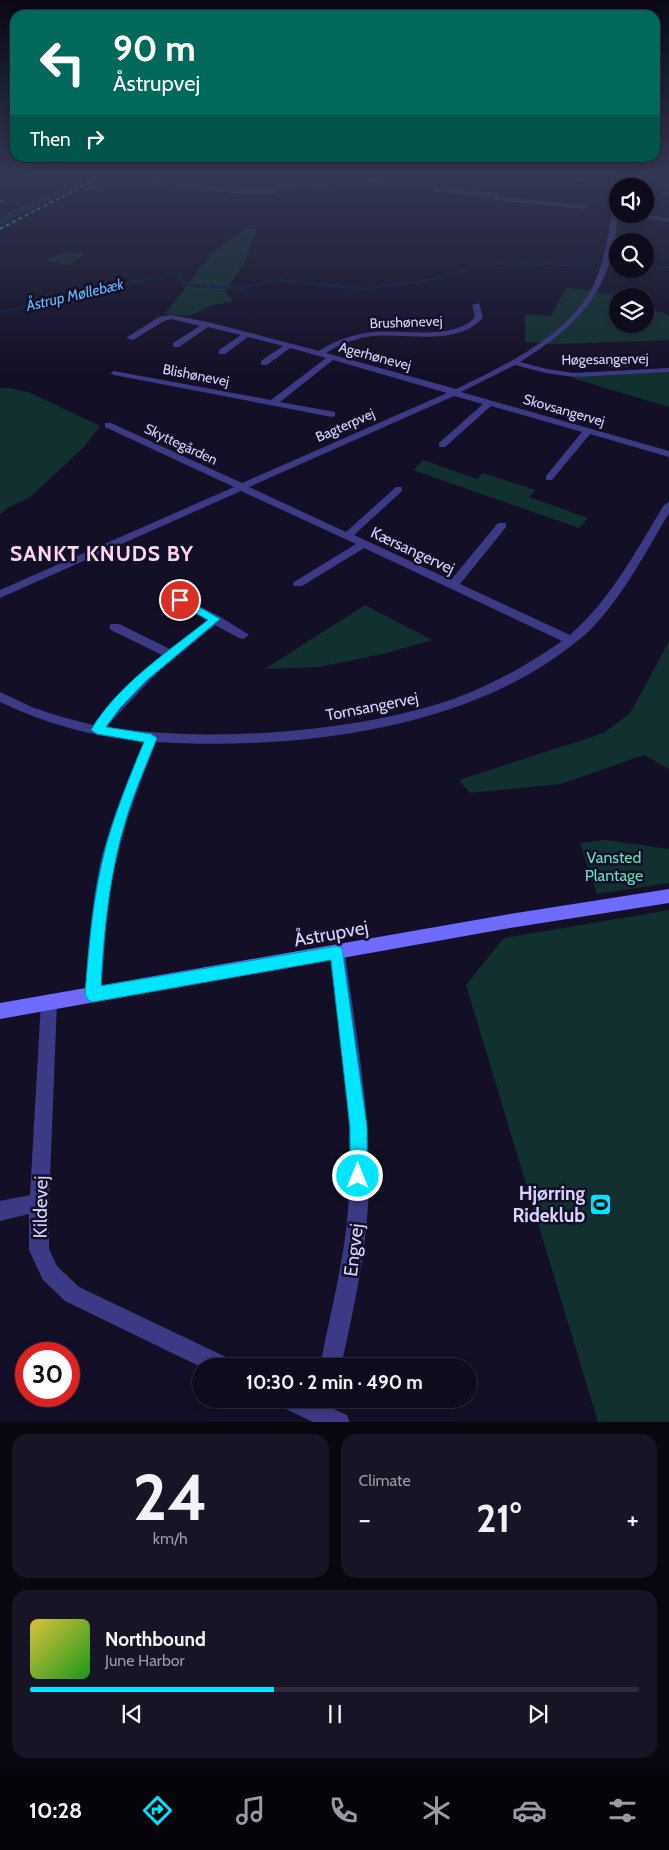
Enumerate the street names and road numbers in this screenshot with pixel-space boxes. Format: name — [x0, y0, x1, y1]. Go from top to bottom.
street label: Brushønevej — [369, 312, 443, 332]
street label: Agerhønevej — [337, 338, 413, 374]
street label: Høgesangervej — [561, 349, 649, 369]
street label: Blishønevej — [161, 360, 231, 390]
street label: Skovsangervej — [521, 390, 607, 430]
street label: Bagterpvej — [313, 404, 377, 446]
street label: Skyttegården — [142, 419, 221, 469]
street label: Kærsangervej — [368, 523, 458, 578]
street label: Tornsangervej — [324, 688, 420, 725]
street label: Åstrupvej — [292, 915, 370, 951]
street label: Kildevej — [28, 1175, 53, 1239]
street label: Engvej — [339, 1222, 368, 1278]

